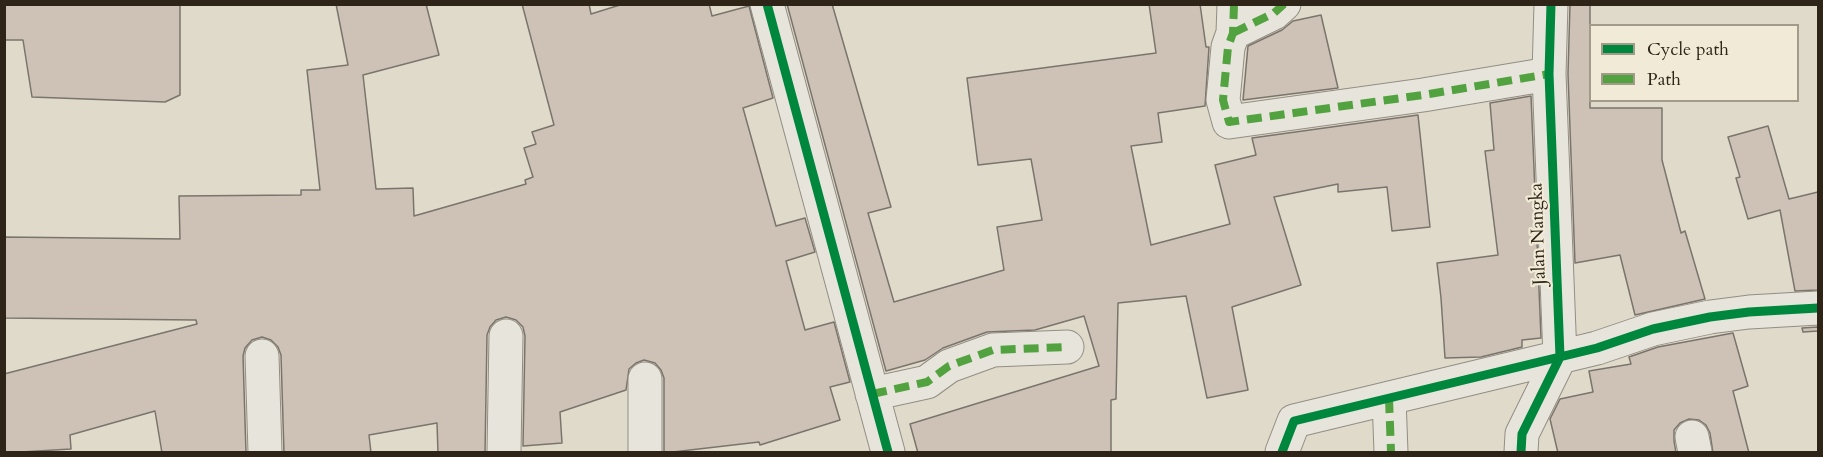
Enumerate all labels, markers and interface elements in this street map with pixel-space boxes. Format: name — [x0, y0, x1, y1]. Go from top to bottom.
legend — [1589, 24, 1799, 102]
text: Cycle path — [1647, 37, 1729, 62]
text: Path — [1647, 67, 1681, 92]
street label: Jalan Nangka — [1526, 183, 1552, 285]

